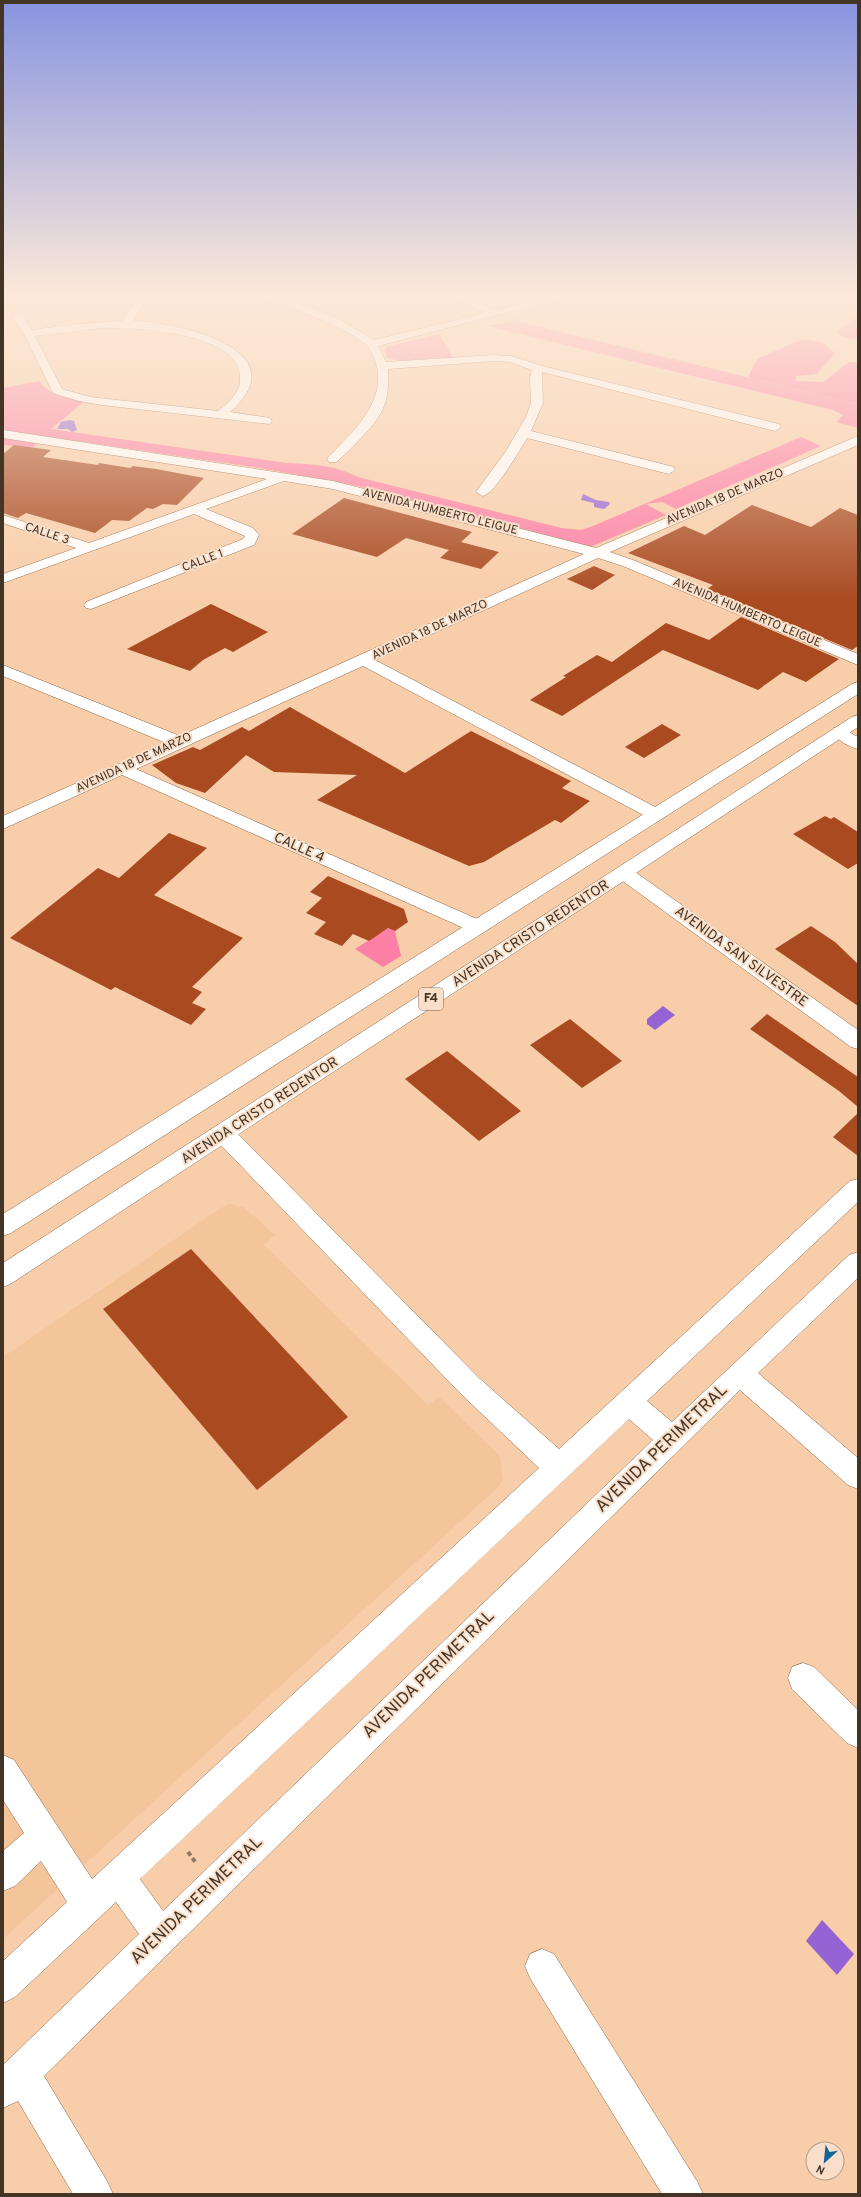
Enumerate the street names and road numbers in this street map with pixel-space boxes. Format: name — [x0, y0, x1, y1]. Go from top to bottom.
street label: AVENIDA 18 DE MARZO — [664, 465, 786, 529]
street label: AVENIDA HUMBERTO LEIGUE — [361, 485, 519, 539]
street label: CALLE 3 — [23, 519, 71, 549]
street label: CALLE 1 — [180, 546, 226, 576]
street label: AVENIDA HUMBERTO LEIGUE — [670, 574, 824, 652]
street label: AVENIDA 18 DE MARZO — [369, 596, 491, 664]
street label: AVENIDA 18 DE MARZO — [73, 729, 195, 797]
street label: CALLE 4 — [271, 829, 327, 867]
street label: AVENIDA CRISTO REDENTOR — [449, 877, 613, 991]
street label: AVENIDA SAN SILVESTRE — [671, 903, 811, 1011]
road number: F4 — [419, 988, 443, 1010]
street label: AVENIDA CRISTO REDENTOR — [178, 1054, 342, 1168]
street label: AVENIDA PERIMETRAL — [591, 1380, 733, 1518]
street label: AVENIDA PERIMETRAL — [358, 1606, 500, 1744]
street label: AVENIDA PERIMETRAL — [126, 1832, 268, 1970]

